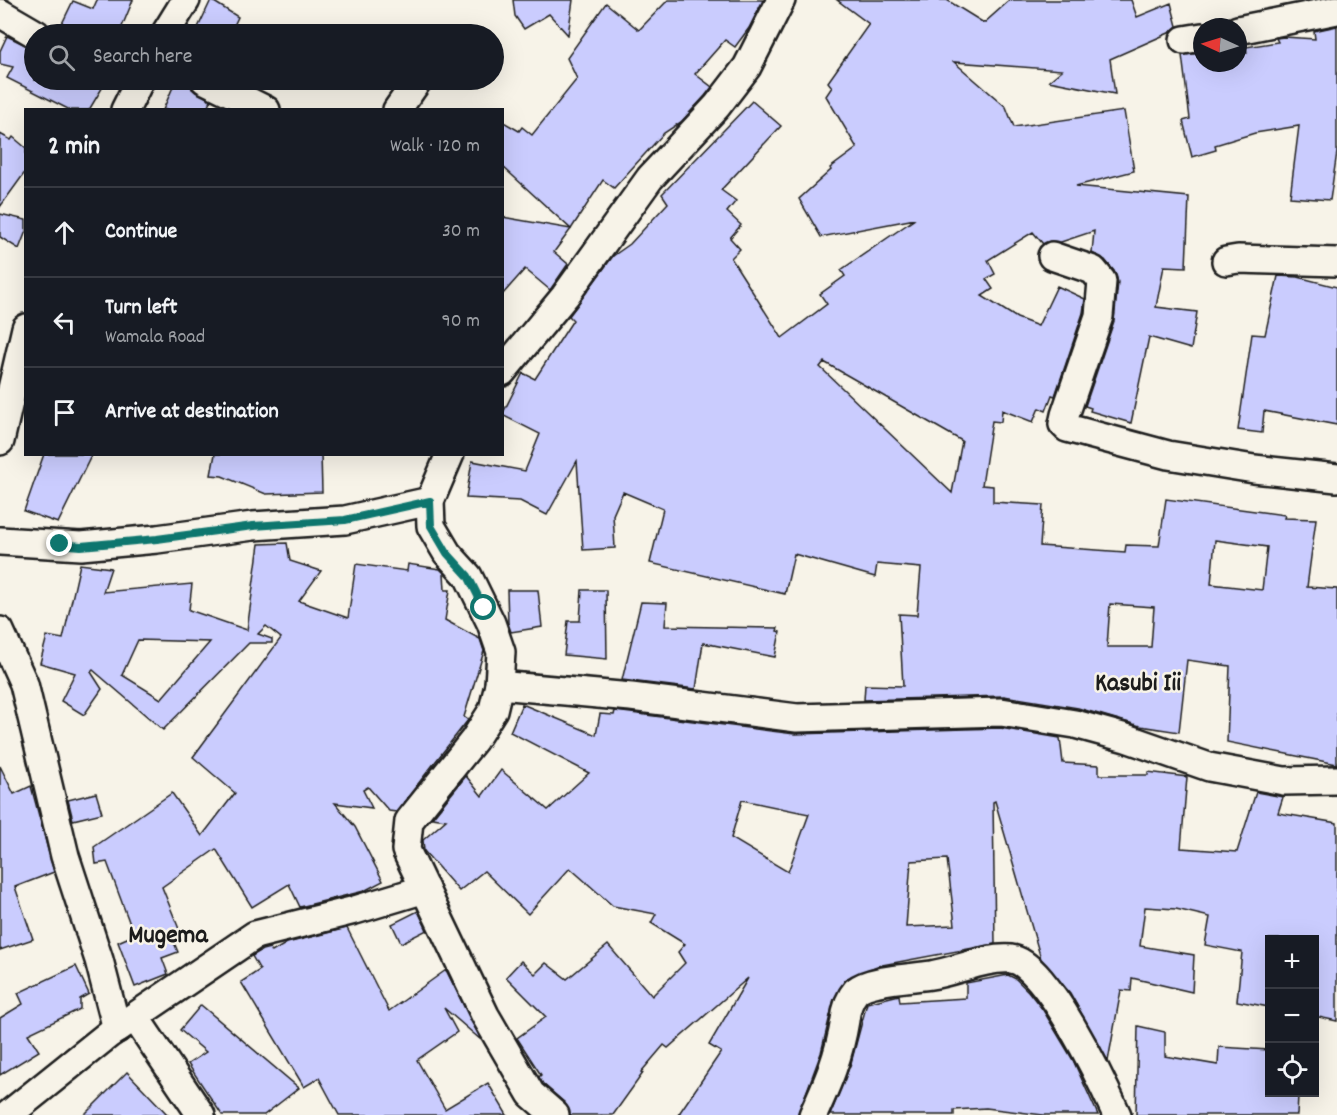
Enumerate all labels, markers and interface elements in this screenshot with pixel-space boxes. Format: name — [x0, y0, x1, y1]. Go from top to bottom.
north arrow — [1193, 18, 1247, 72]
search box — [24, 24, 504, 90]
icon: search — [45, 41, 78, 74]
text: Search here — [93, 42, 192, 73]
text: 2 min — [48, 129, 100, 166]
text: Walk · 120 m — [390, 133, 480, 161]
icon: ahead — [48, 216, 81, 249]
text: Continue — [105, 217, 177, 248]
text: 30 m — [442, 218, 480, 246]
text: Turn left — [105, 293, 177, 324]
icon: left — [48, 306, 81, 339]
text: 90 m — [442, 308, 480, 336]
text: Wamala Road — [105, 324, 205, 352]
icon: arrive — [48, 396, 81, 429]
text: Arrive at destination — [105, 397, 279, 428]
route end — [46, 530, 72, 556]
route start — [470, 594, 496, 620]
district label: Kasubi Iii — [1095, 666, 1181, 703]
district label: Mugema — [128, 918, 208, 955]
map controls — [1265, 935, 1319, 1097]
button: + — [1265, 935, 1319, 989]
button: − — [1265, 989, 1319, 1043]
button: locate — [1265, 1043, 1319, 1097]

